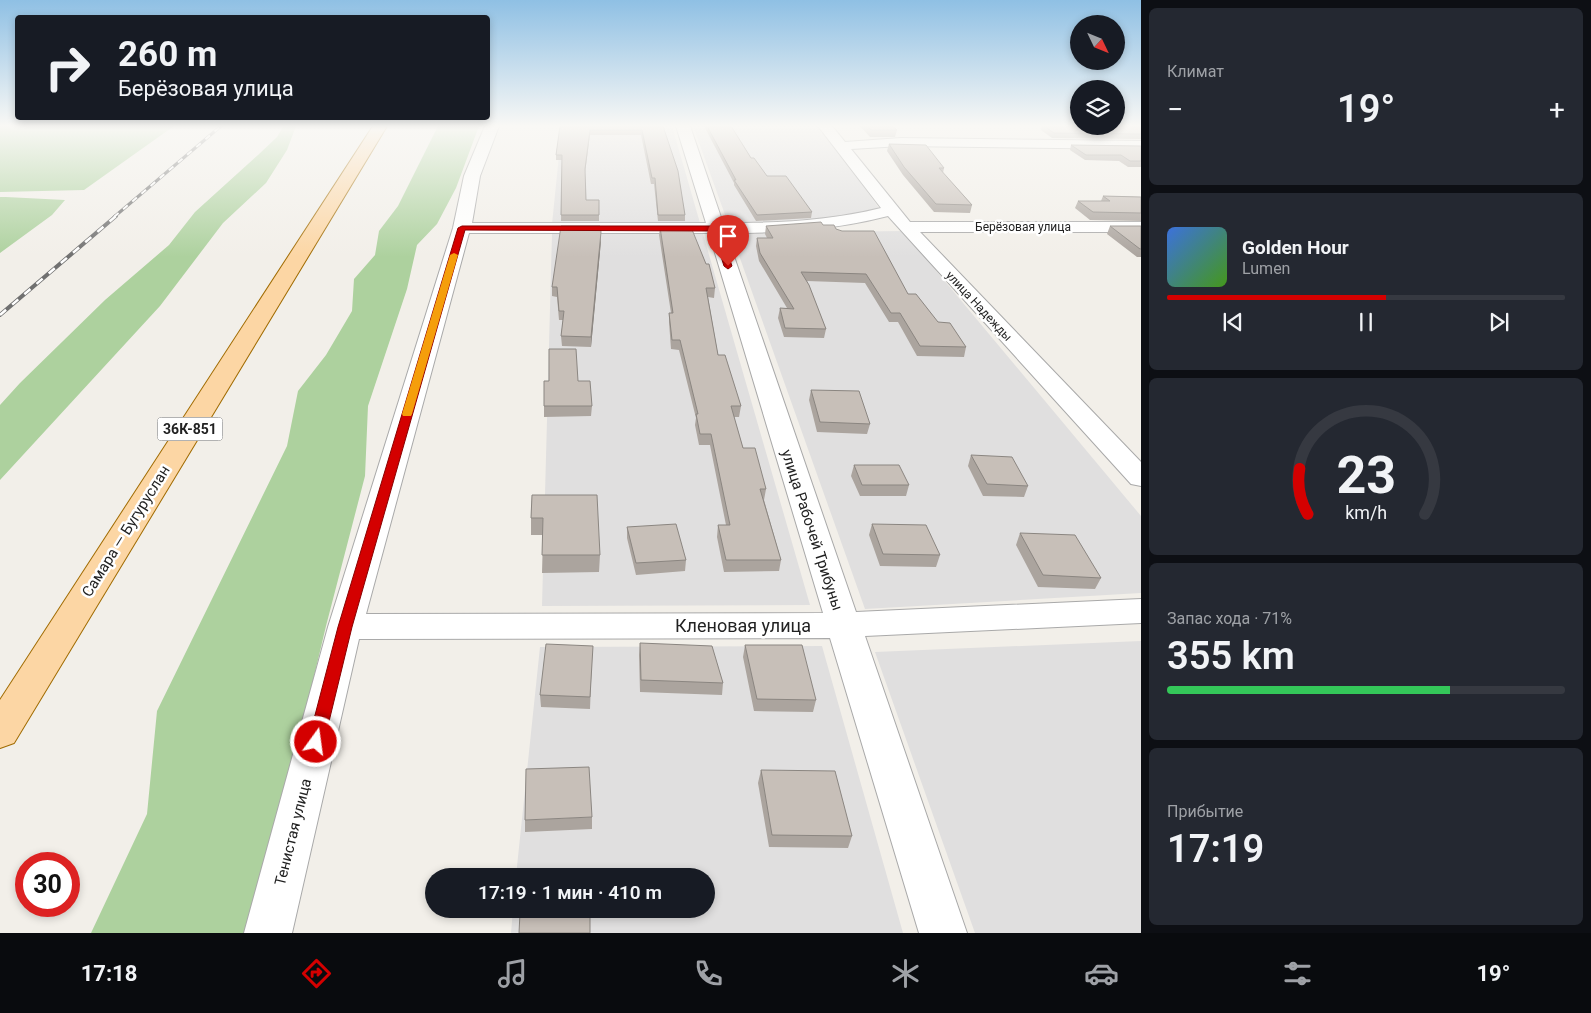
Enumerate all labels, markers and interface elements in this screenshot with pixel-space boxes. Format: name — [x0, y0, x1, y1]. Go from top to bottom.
north arrow — [1070, 15, 1125, 70]
map controls — [1070, 15, 1125, 135]
text: 260 m — [118, 34, 217, 75]
icon: right — [35, 35, 100, 100]
text: Климат — [1167, 62, 1224, 81]
text: Берёзовая улица — [118, 76, 294, 101]
button: layers — [1070, 80, 1125, 135]
text: 19° — [1337, 87, 1395, 131]
text: − — [1167, 93, 1183, 126]
text: + — [1549, 93, 1565, 126]
pin — [707, 215, 749, 266]
street label: Берёзовая улица — [975, 220, 1071, 234]
icon: arrive — [714, 222, 742, 250]
text: Golden Hour — [1242, 236, 1349, 259]
text: Lumen — [1242, 259, 1290, 278]
street label: улица Надежды — [943, 268, 1015, 344]
icon: previous — [1219, 308, 1247, 336]
icon: pause — [1352, 308, 1380, 336]
icon: next — [1485, 308, 1513, 336]
road number: 36К-851 — [158, 418, 222, 440]
text: 23 — [1336, 445, 1396, 506]
street label: улица Рабочей Трибуны — [777, 447, 847, 613]
street label: Самара — Бугуруслан — [78, 462, 174, 600]
text: km/h — [1345, 502, 1387, 523]
text: Запас хода · 71% — [1167, 609, 1292, 628]
street label: Кленовая улица — [675, 615, 811, 636]
text: 355 km — [1167, 634, 1295, 678]
position arrow — [289, 715, 341, 767]
street label: Тенистая улица — [271, 777, 315, 887]
text: Прибытие — [1167, 802, 1243, 821]
text: 17:19 — [1167, 827, 1264, 871]
speed limit sign: 30 — [15, 852, 80, 917]
text: 17:19 · 1 мин · 410 m — [478, 881, 662, 904]
icon: directions — [299, 956, 334, 991]
icon: music — [495, 956, 530, 991]
icon: phone — [691, 956, 726, 991]
icon: climate — [888, 956, 923, 991]
icon: car — [1084, 956, 1119, 991]
icon: filters — [1280, 956, 1315, 991]
text: 17:18 — [81, 961, 137, 986]
text: 19° — [1476, 961, 1510, 986]

